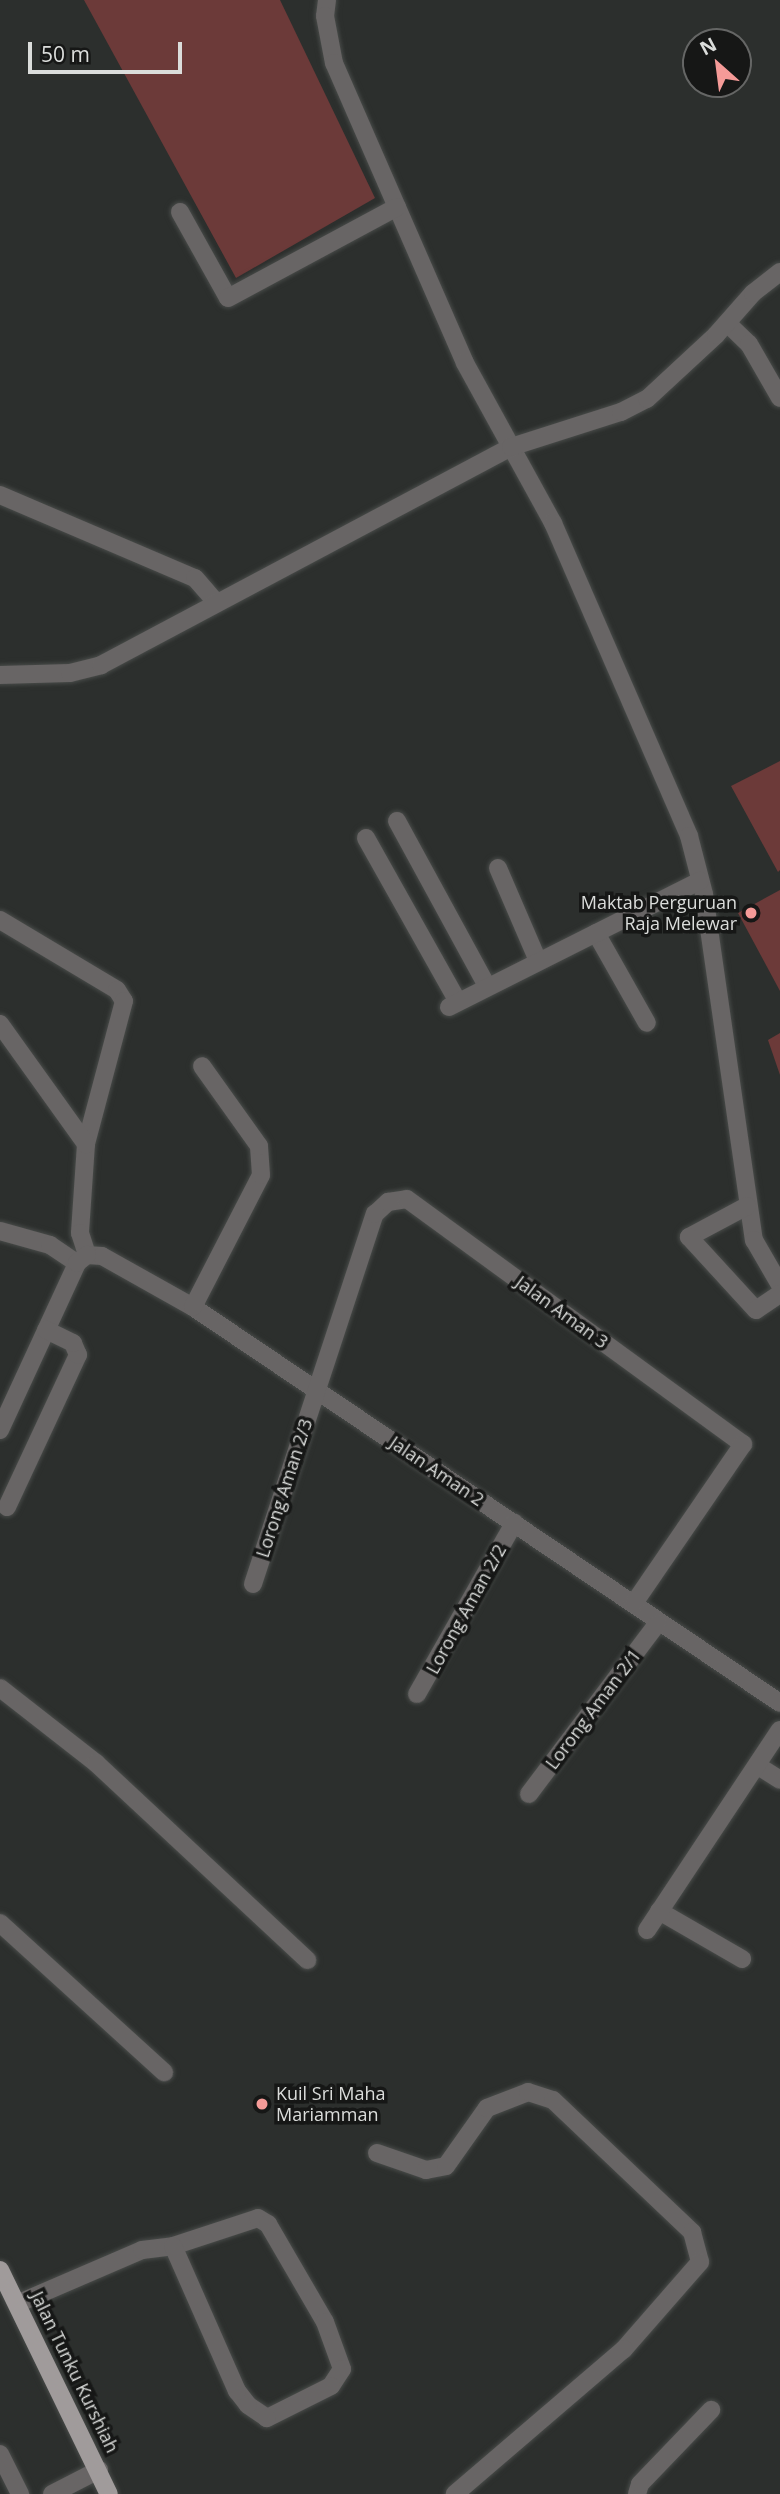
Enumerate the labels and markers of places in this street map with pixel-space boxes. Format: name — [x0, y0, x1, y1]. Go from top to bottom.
place label: Maktab Perguruan Raja Melewar — [581, 892, 737, 934]
marker: Maktab Perguruan Raja Melewar — [743, 905, 759, 921]
place label: Kuil Sri Maha Mariamman — [276, 2083, 386, 2126]
marker: Kuil Sri Maha Mariamman — [254, 2096, 270, 2112]

